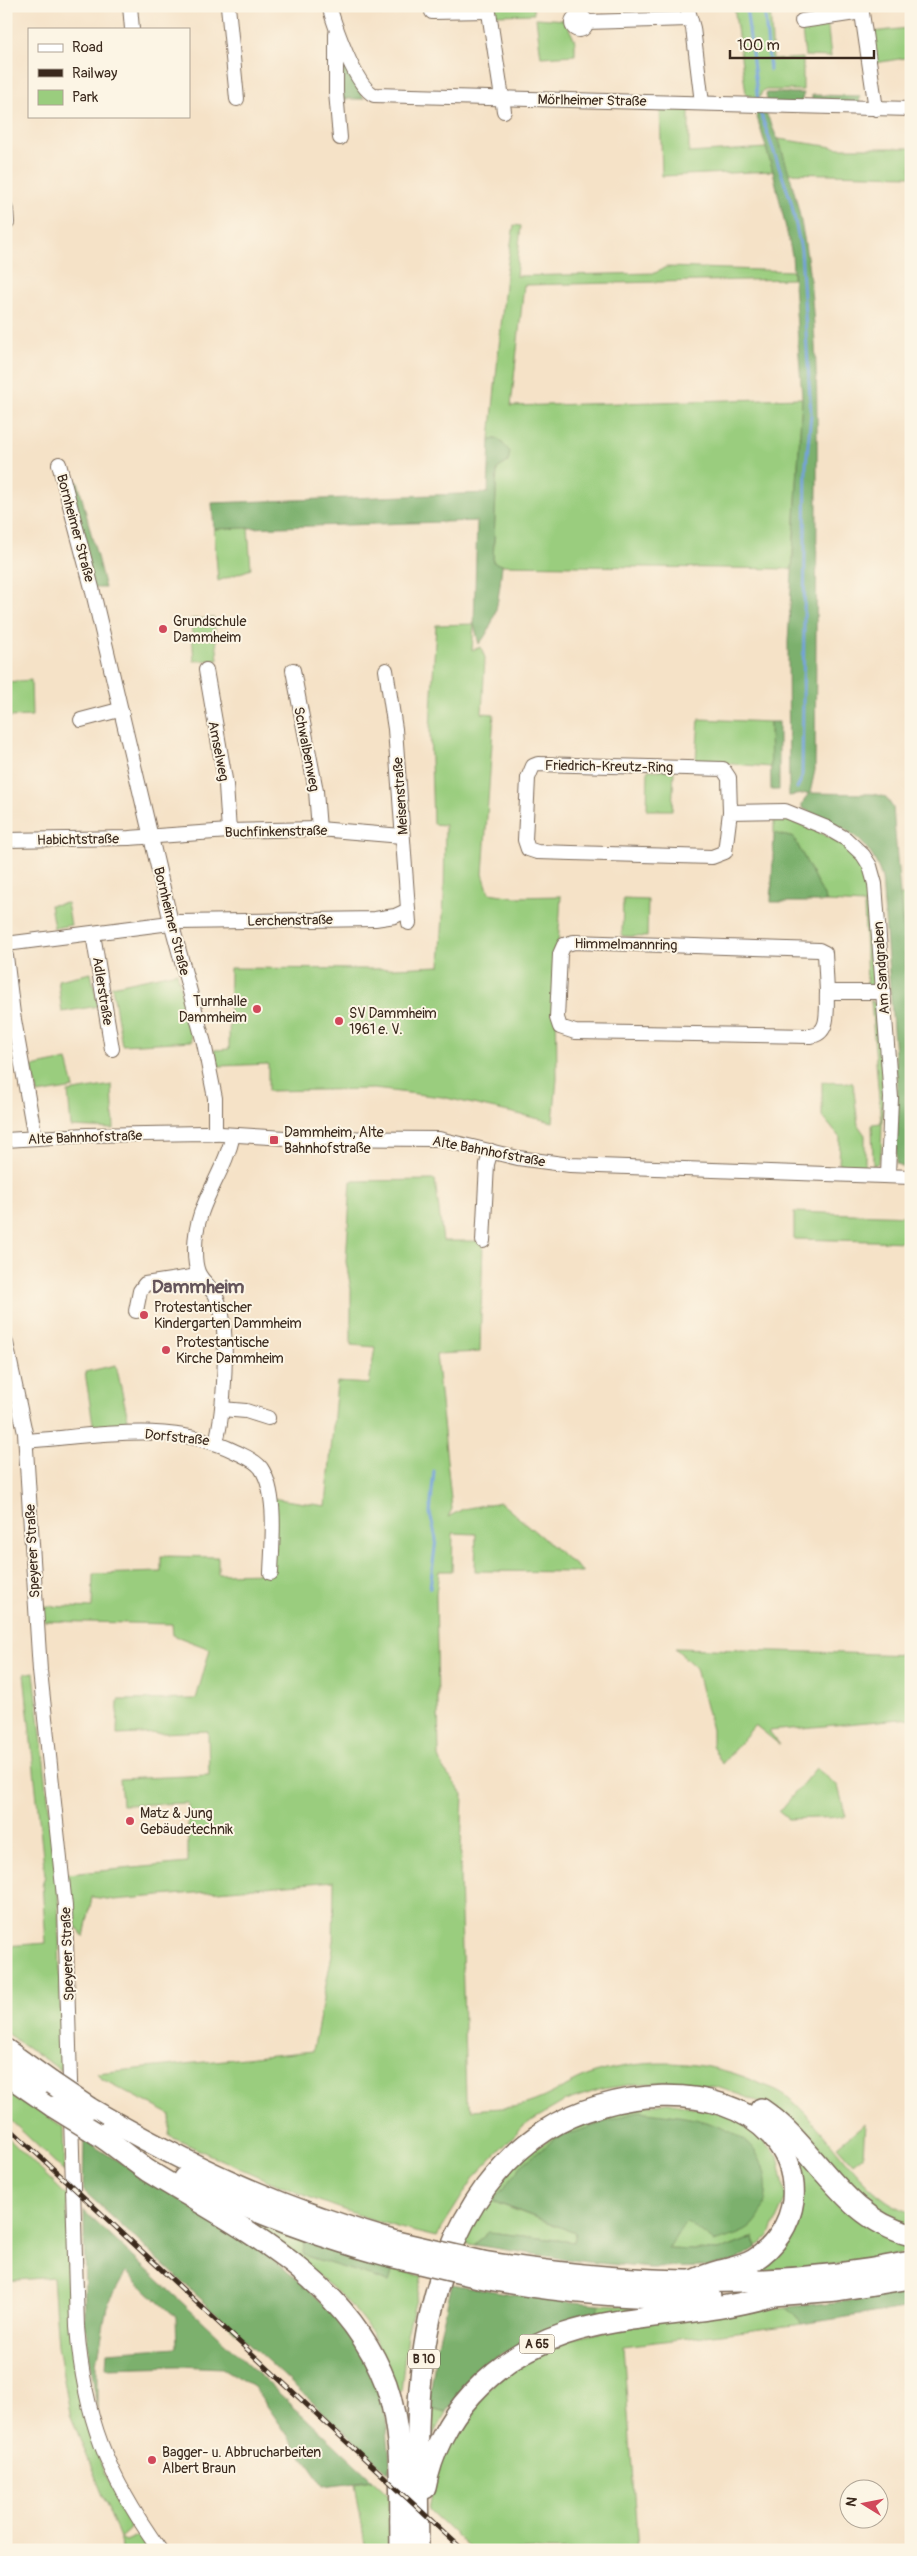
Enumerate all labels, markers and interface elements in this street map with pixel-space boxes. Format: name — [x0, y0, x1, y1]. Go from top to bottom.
legend — [28, 28, 190, 118]
scale bar — [730, 28, 873, 60]
text: 100 m — [737, 36, 780, 55]
text: Road — [72, 38, 103, 57]
text: Railway — [72, 64, 118, 83]
text: Park — [72, 88, 99, 107]
street label: Mörlheimer Straße — [537, 91, 647, 110]
street label: Bornheimer Straße — [53, 472, 98, 584]
place label: Grundschule Dammheim — [173, 613, 246, 646]
marker: Grundschule Dammheim — [157, 623, 169, 635]
street label: Schwalbenweg — [290, 705, 323, 793]
street label: Amselweg — [204, 720, 233, 783]
street label: Meisenstraße — [389, 756, 412, 835]
street label: Friedrich-Kreutz-Ring — [545, 757, 673, 776]
street label: Buchfinkenstraße — [224, 822, 328, 841]
street label: Habichtstraße — [37, 830, 119, 849]
street label: Bornheimer Straße — [150, 865, 193, 977]
street label: Lerchenstraße — [247, 911, 333, 930]
street label: Am Sandgraben — [870, 921, 893, 1015]
street label: Himmelmannring — [574, 935, 678, 954]
street label: Adlerstraße — [89, 956, 116, 1027]
place label: Turnhalle Dammheim — [179, 993, 247, 1026]
marker: Turnhalle Dammheim — [251, 1003, 263, 1015]
place label: SV Dammheim 1961 e. V. — [349, 1005, 437, 1038]
marker: SV Dammheim 1961 e. V. — [333, 1015, 345, 1027]
place label: Dammheim, Alte Bahnhofstraße — [284, 1124, 384, 1157]
street label: Alte Bahnhofstraße — [27, 1127, 143, 1148]
street label: Alte Bahnhofstraße — [431, 1132, 547, 1171]
marker: Dammheim, Alte Bahnhofstraße — [268, 1134, 280, 1146]
district label: Dammheim — [152, 1275, 244, 1299]
place label: Protestantischer Kindergarten Dammheim — [154, 1299, 302, 1332]
marker: Protestantischer Kindergarten Dammheim — [138, 1309, 150, 1321]
place label: Protestantische Kirche Dammheim — [176, 1334, 284, 1367]
marker: Protestantische Kirche Dammheim — [160, 1344, 172, 1356]
street label: Dorfstraße — [144, 1426, 210, 1449]
street label: Speyerer Straße — [22, 1504, 43, 1598]
place label: Matz & Jung Gebäudetechnik — [140, 1805, 233, 1838]
marker: Matz & Jung Gebäudetechnik — [124, 1815, 136, 1827]
street label: Speyerer Straße — [57, 1907, 78, 2001]
road number: A 65 — [520, 2334, 554, 2354]
road number: B 10 — [408, 2350, 440, 2368]
place label: Bagger- u. Abbrucharbeiten Albert Braun — [162, 2444, 321, 2477]
marker: Bagger- u. Abbrucharbeiten Albert Braun — [146, 2454, 158, 2466]
north arrow — [840, 2478, 890, 2528]
text: N — [842, 2496, 861, 2508]

